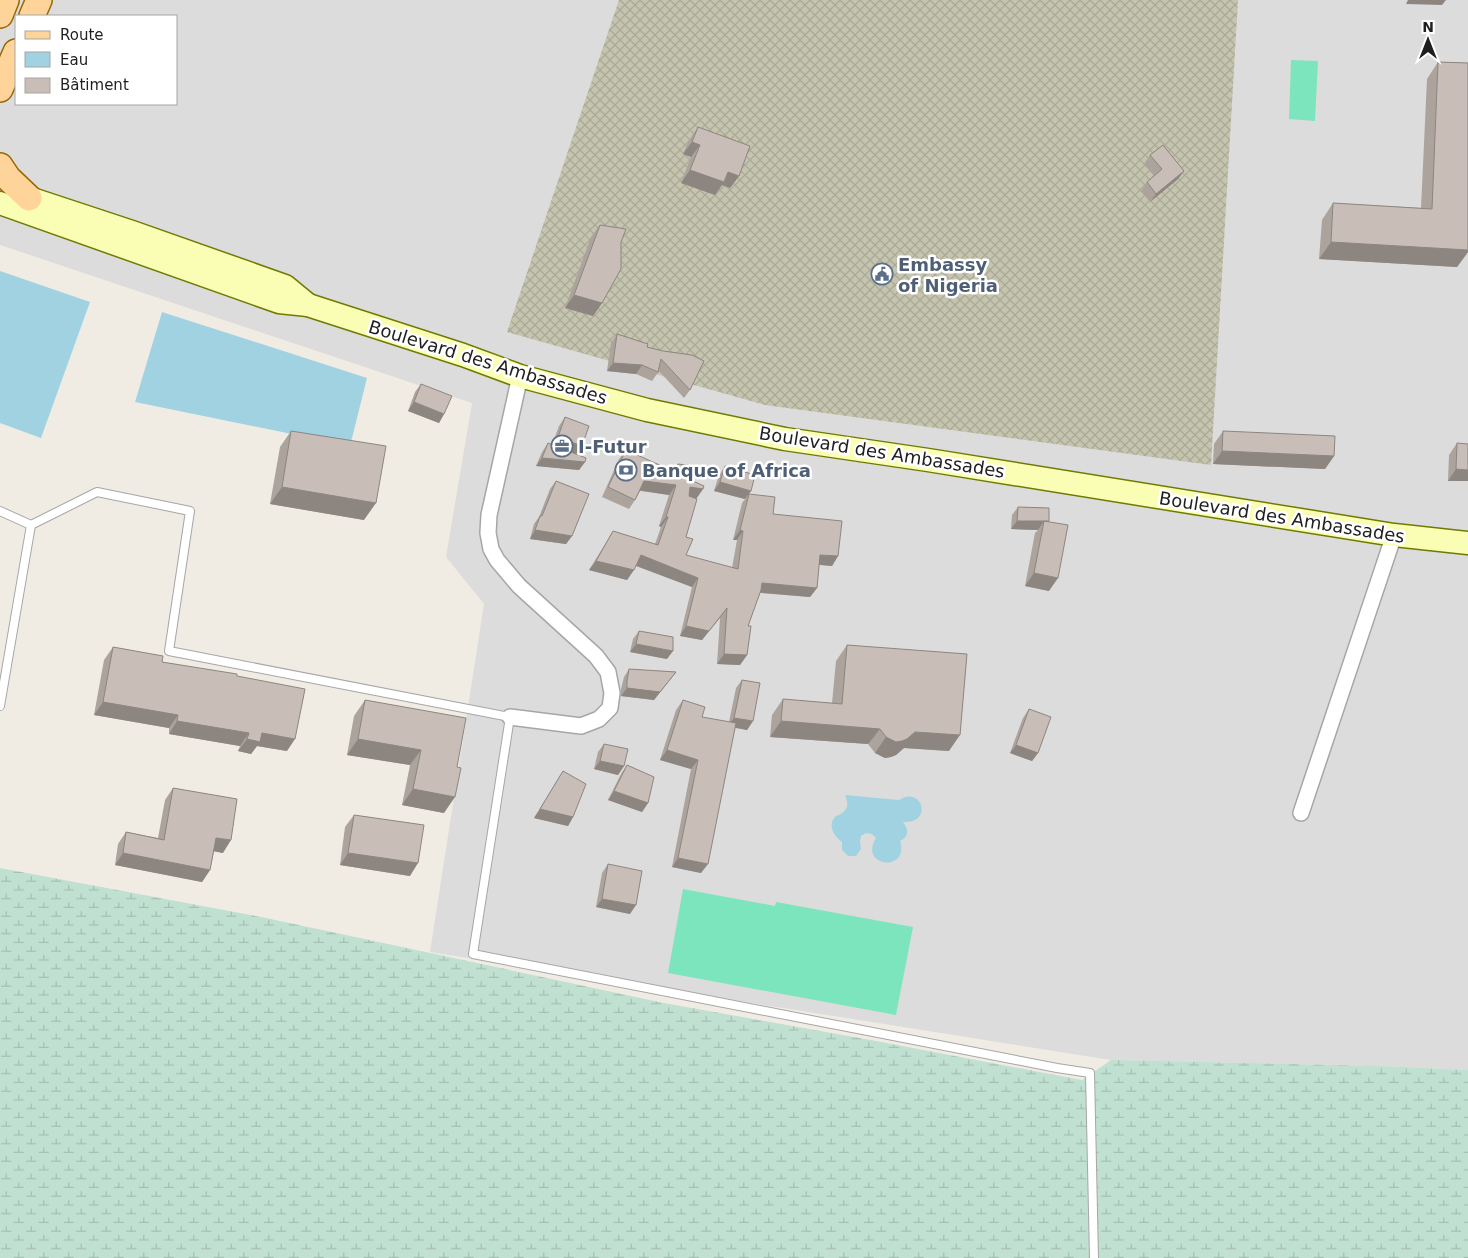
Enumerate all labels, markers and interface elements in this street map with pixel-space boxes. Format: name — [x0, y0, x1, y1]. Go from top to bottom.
legend — [15, 15, 178, 105]
north arrow — [1403, 15, 1453, 65]
text: N — [1422, 19, 1434, 35]
text: Route — [60, 26, 104, 44]
text: Eau — [60, 51, 88, 69]
text: Bâtiment — [60, 76, 129, 94]
place label: Embassy of Nigeria — [898, 254, 998, 296]
public building icon: Embassy of Nigeria — [870, 262, 894, 286]
street label: Boulevard des Ambassades — [366, 316, 610, 408]
street label: Boulevard des Ambassades — [758, 422, 1006, 482]
office icon: I-Futur — [550, 434, 574, 458]
place label: I-Futur — [578, 436, 647, 457]
bank icon: Banque of Africa — [614, 458, 638, 482]
place label: Banque of Africa — [642, 460, 811, 481]
street label: Boulevard des Ambassades — [1158, 487, 1406, 547]

